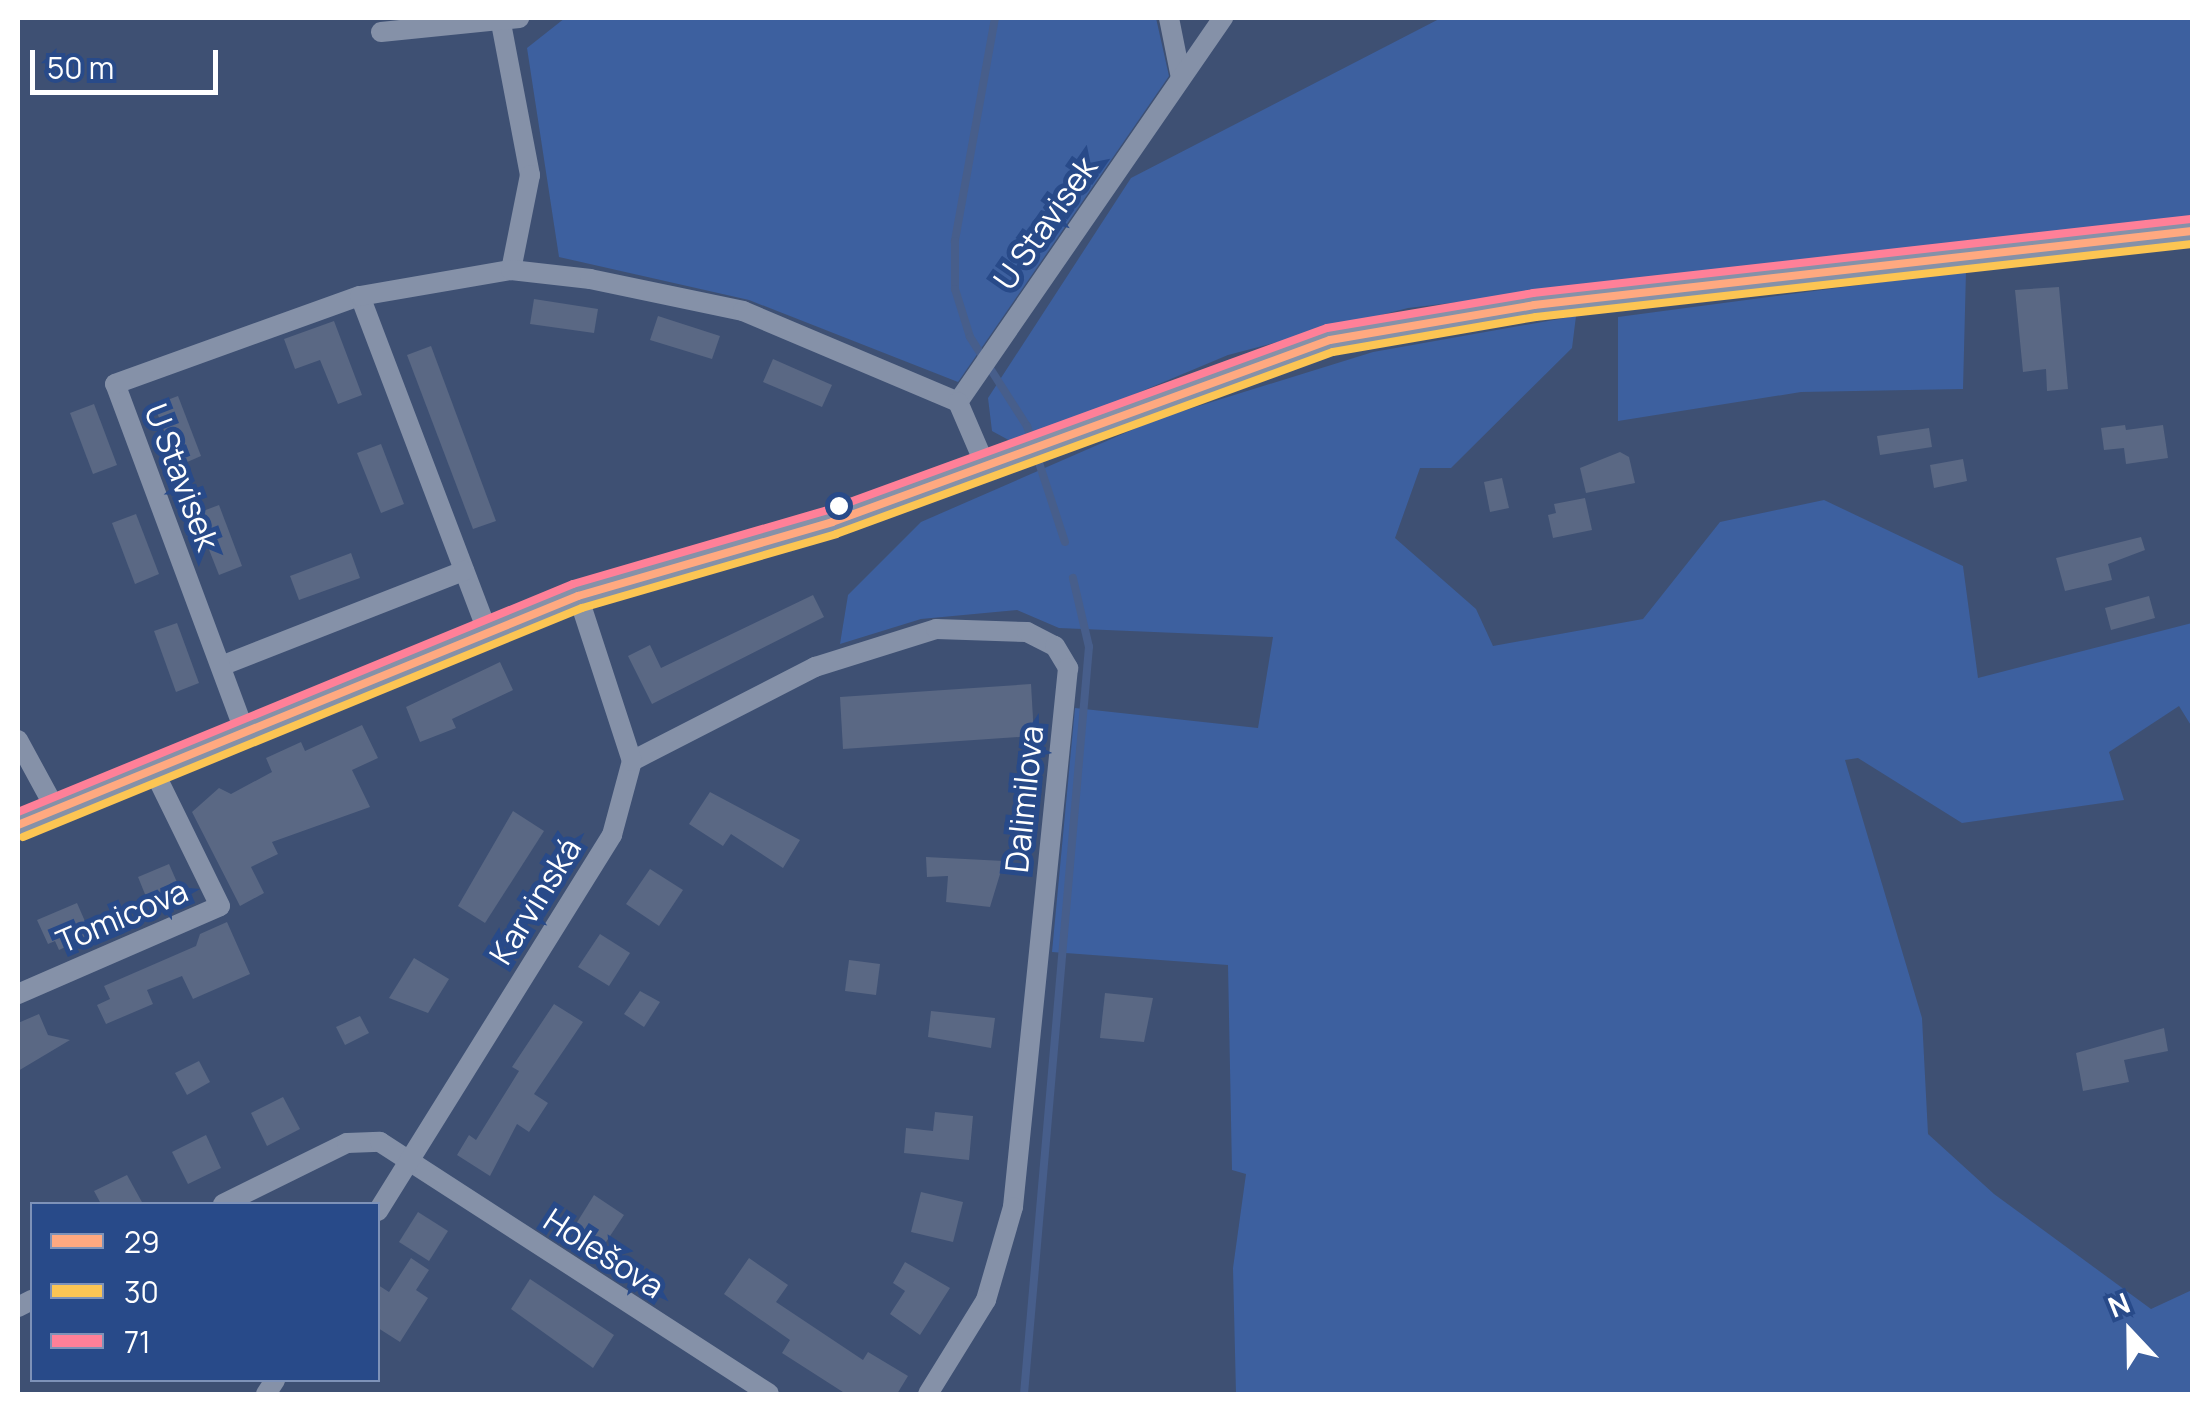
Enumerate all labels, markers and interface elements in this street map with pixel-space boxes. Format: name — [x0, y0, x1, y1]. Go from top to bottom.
scale bar — [35, 30, 222, 92]
text: 50 m — [47, 47, 114, 88]
street label: U Stavisek — [985, 149, 1105, 297]
street label: U Stavisek — [137, 398, 227, 556]
unlabelled marker — [829, 496, 849, 516]
street label: Dalimilova — [997, 724, 1051, 874]
street label: Karvinská — [481, 831, 589, 971]
street label: Tomicova — [51, 871, 193, 961]
street label: Holešova — [537, 1200, 671, 1306]
legend — [30, 1202, 380, 1382]
text: 29 — [124, 1221, 160, 1262]
text: 30 — [124, 1271, 159, 1312]
north arrow — [2080, 1282, 2180, 1382]
text: N — [2102, 1283, 2135, 1326]
text: 71 — [124, 1321, 151, 1362]

